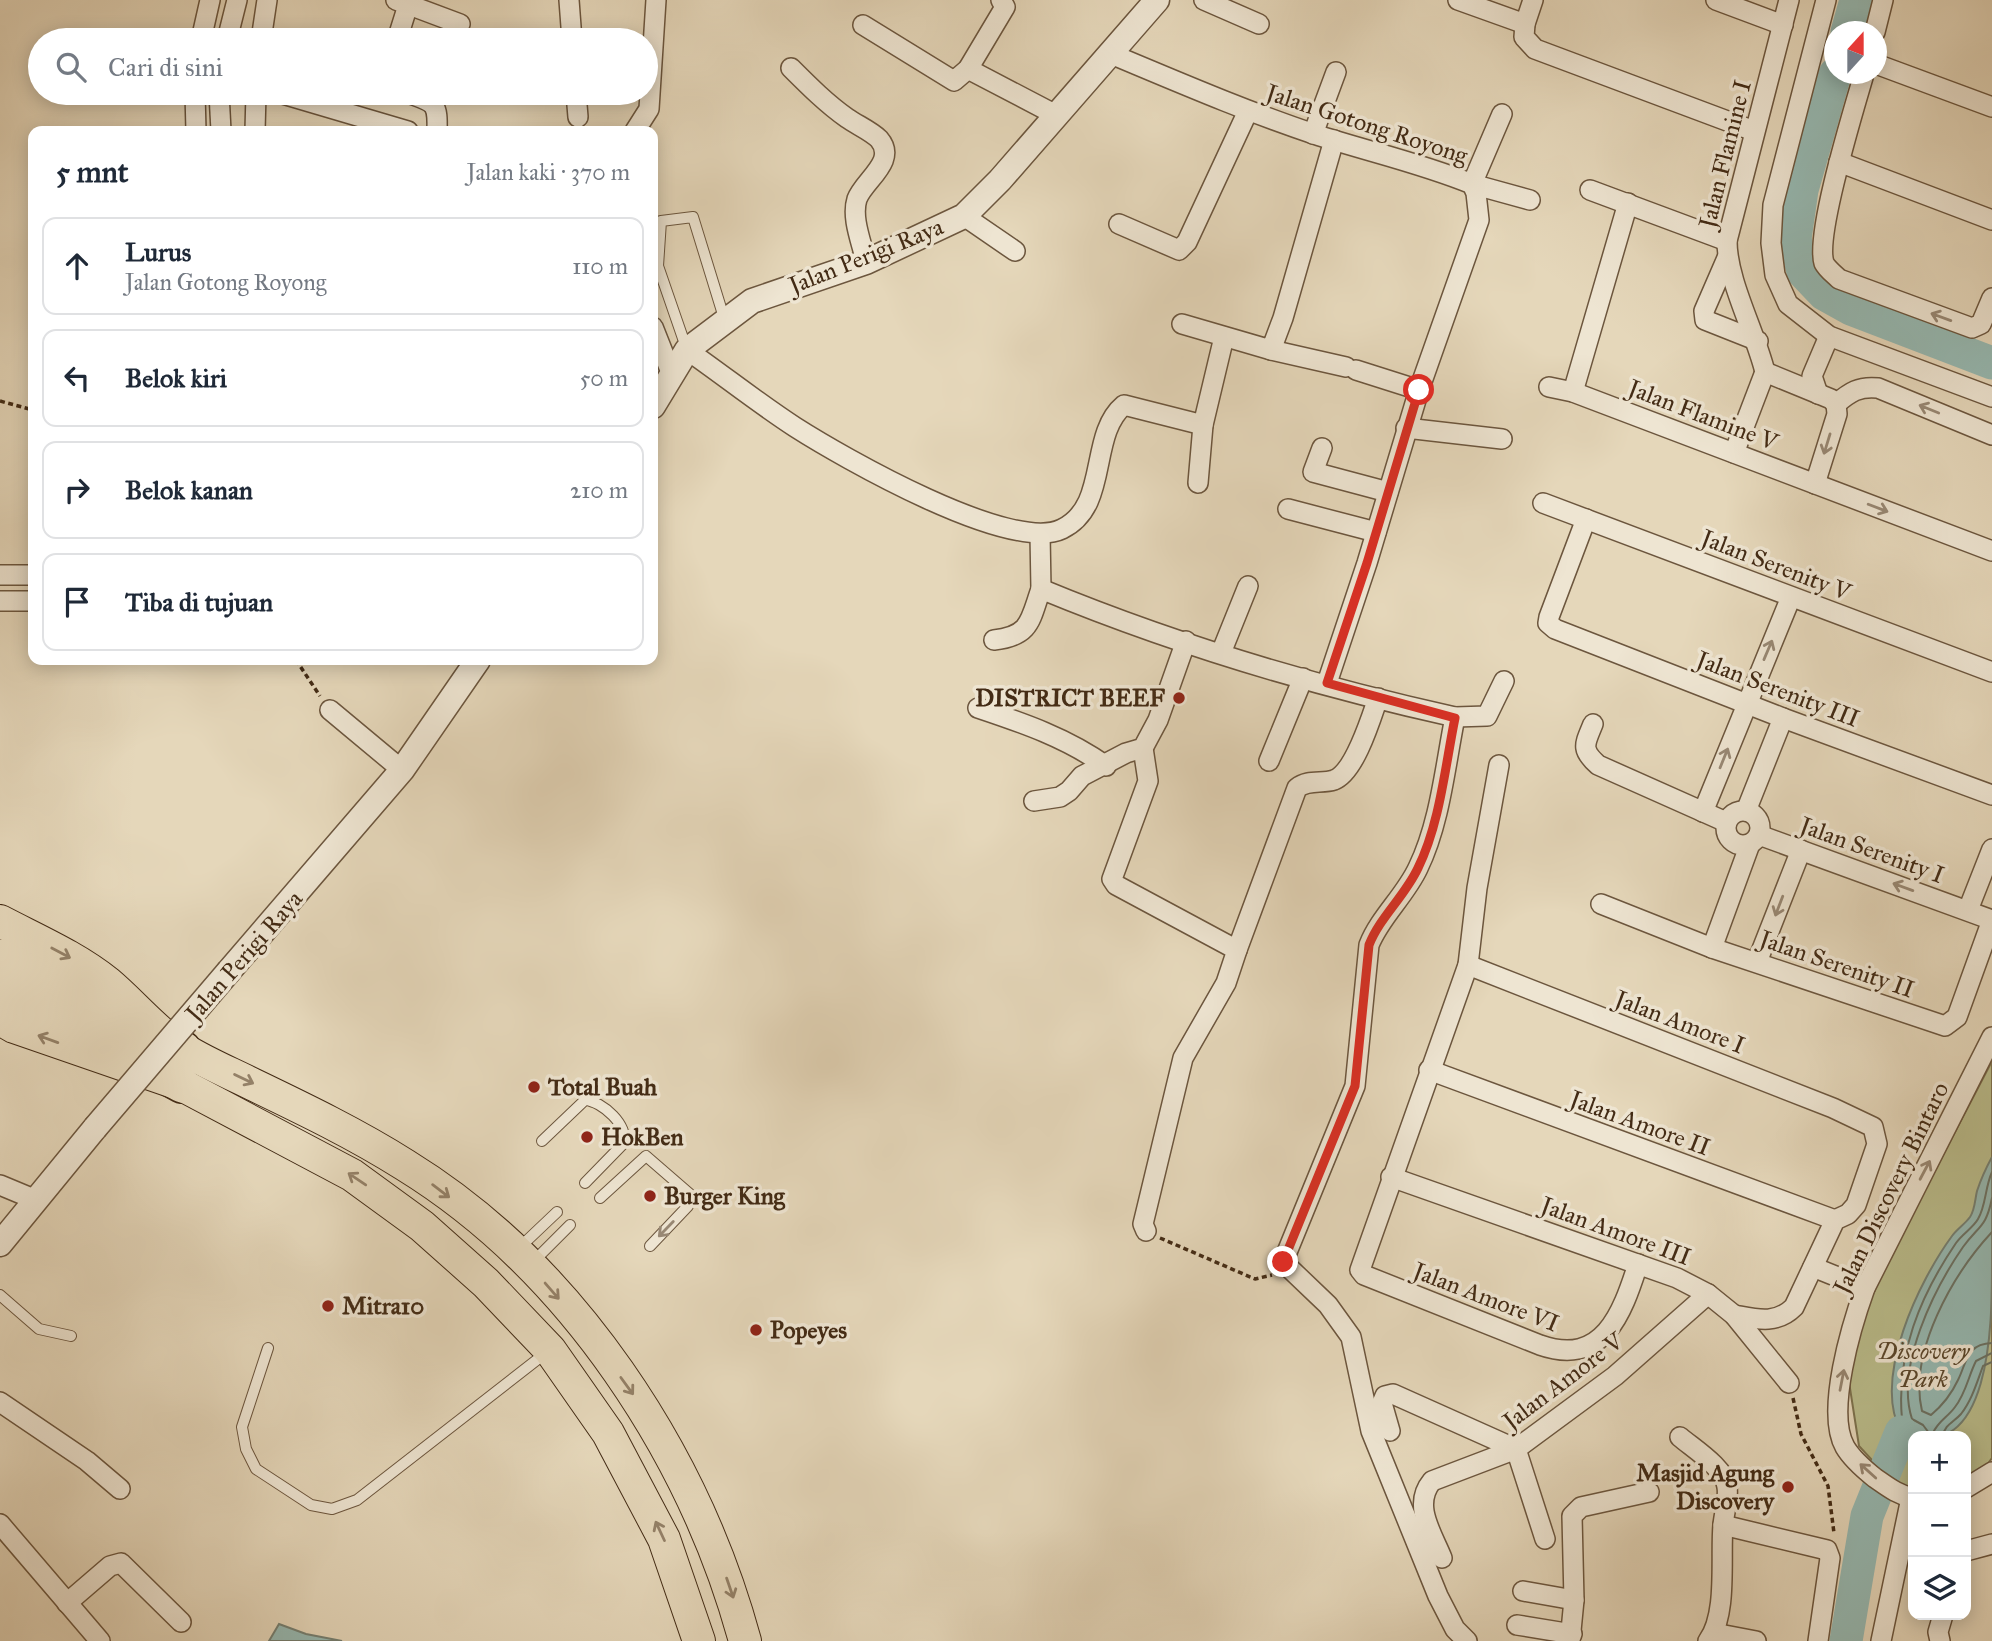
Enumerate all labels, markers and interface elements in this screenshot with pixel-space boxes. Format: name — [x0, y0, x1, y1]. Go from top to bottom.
north arrow — [1824, 21, 1887, 84]
search box — [28, 28, 658, 105]
icon: search — [52, 48, 90, 86]
text: Cari di sini — [108, 51, 223, 83]
street label: Jalan Gotong Royong — [1260, 76, 1472, 171]
street label: Jalan Flamine I — [1691, 77, 1758, 234]
text: 5 mnt — [56, 154, 128, 190]
text: Jalan kaki · 370 m — [467, 158, 630, 186]
street label: Jalan Perigi Raya — [782, 211, 948, 302]
text: Lurus — [125, 236, 191, 268]
icon: ahead — [58, 247, 96, 285]
text: 110 m — [572, 252, 628, 280]
text: Jalan Gotong Royong — [125, 268, 326, 296]
one-way arrow — [1931, 310, 1953, 322]
icon: left — [58, 359, 96, 397]
text: Belok kiri — [125, 362, 227, 394]
text: 50 m — [580, 364, 628, 392]
street label: Jalan Flamine V — [1621, 372, 1783, 458]
route start — [1403, 374, 1434, 405]
one-way arrow — [1918, 401, 1940, 414]
one-way arrow — [1820, 433, 1832, 455]
icon: right — [58, 471, 96, 509]
text: Belok kanan — [125, 474, 253, 506]
text: 210 m — [570, 476, 628, 504]
one-way arrow — [1867, 503, 1889, 516]
street label: Jalan Serenity V — [1694, 522, 1856, 608]
icon: arrive — [58, 583, 96, 621]
text: Tiba di tujuan — [125, 586, 273, 618]
one-way arrow — [1763, 640, 1776, 662]
street label: Jalan Serenity III — [1690, 643, 1864, 734]
place label: DISTRICT BEEF — [975, 683, 1165, 713]
marker: DISTRICT BEEF — [1171, 690, 1187, 706]
one-way arrow — [1719, 747, 1732, 769]
street label: Jalan Serenity I — [1793, 809, 1948, 890]
one-way arrow — [1893, 880, 1915, 892]
street label: Jalan Perigi Raya — [177, 884, 310, 1030]
one-way arrow — [1771, 895, 1784, 917]
street label: Jalan Serenity II — [1753, 923, 1918, 1004]
one-way arrow — [50, 946, 70, 960]
street label: Jalan Amore I — [1608, 982, 1749, 1061]
one-way arrow — [38, 1032, 60, 1045]
place label: Total Buah — [547, 1072, 658, 1102]
one-way arrow — [233, 1073, 254, 1087]
street label: Jalan Discovery Bintaro — [1825, 1077, 1955, 1302]
marker: Total Buah — [526, 1079, 542, 1095]
street label: Jalan Amore II — [1563, 1083, 1714, 1162]
place label: HokBen — [601, 1122, 684, 1152]
marker: HokBen — [579, 1129, 595, 1145]
one-way arrow — [1919, 1161, 1933, 1181]
one-way arrow — [348, 1172, 367, 1186]
place label: Burger King — [664, 1181, 786, 1211]
one-way arrow — [432, 1184, 450, 1199]
marker: Burger King — [642, 1188, 658, 1204]
street label: Jalan Amore III — [1534, 1189, 1695, 1272]
one-way arrow — [658, 1220, 675, 1237]
route end — [1267, 1246, 1298, 1277]
street label: Jalan Amore VI — [1406, 1254, 1563, 1339]
one-way arrow — [544, 1282, 560, 1300]
place label: Mitra10 — [342, 1291, 424, 1321]
marker: Mitra10 — [320, 1298, 336, 1314]
place label: Popeyes — [770, 1315, 847, 1345]
marker: Popeyes — [748, 1322, 764, 1338]
street label: Jalan Amore V — [1494, 1325, 1630, 1438]
park label: Discovery Park — [1877, 1336, 1970, 1394]
one-way arrow — [1836, 1370, 1850, 1392]
one-way arrow — [620, 1376, 635, 1395]
map controls — [1908, 1431, 1971, 1620]
button: + — [1908, 1431, 1971, 1494]
place label: Masjid Agung Discovery — [1636, 1458, 1776, 1516]
one-way arrow — [1859, 1463, 1877, 1479]
marker: Masjid Agung Discovery — [1780, 1479, 1796, 1495]
button: − — [1908, 1494, 1971, 1557]
one-way arrow — [653, 1520, 666, 1542]
button: layers — [1908, 1557, 1971, 1620]
one-way arrow — [725, 1577, 737, 1599]

